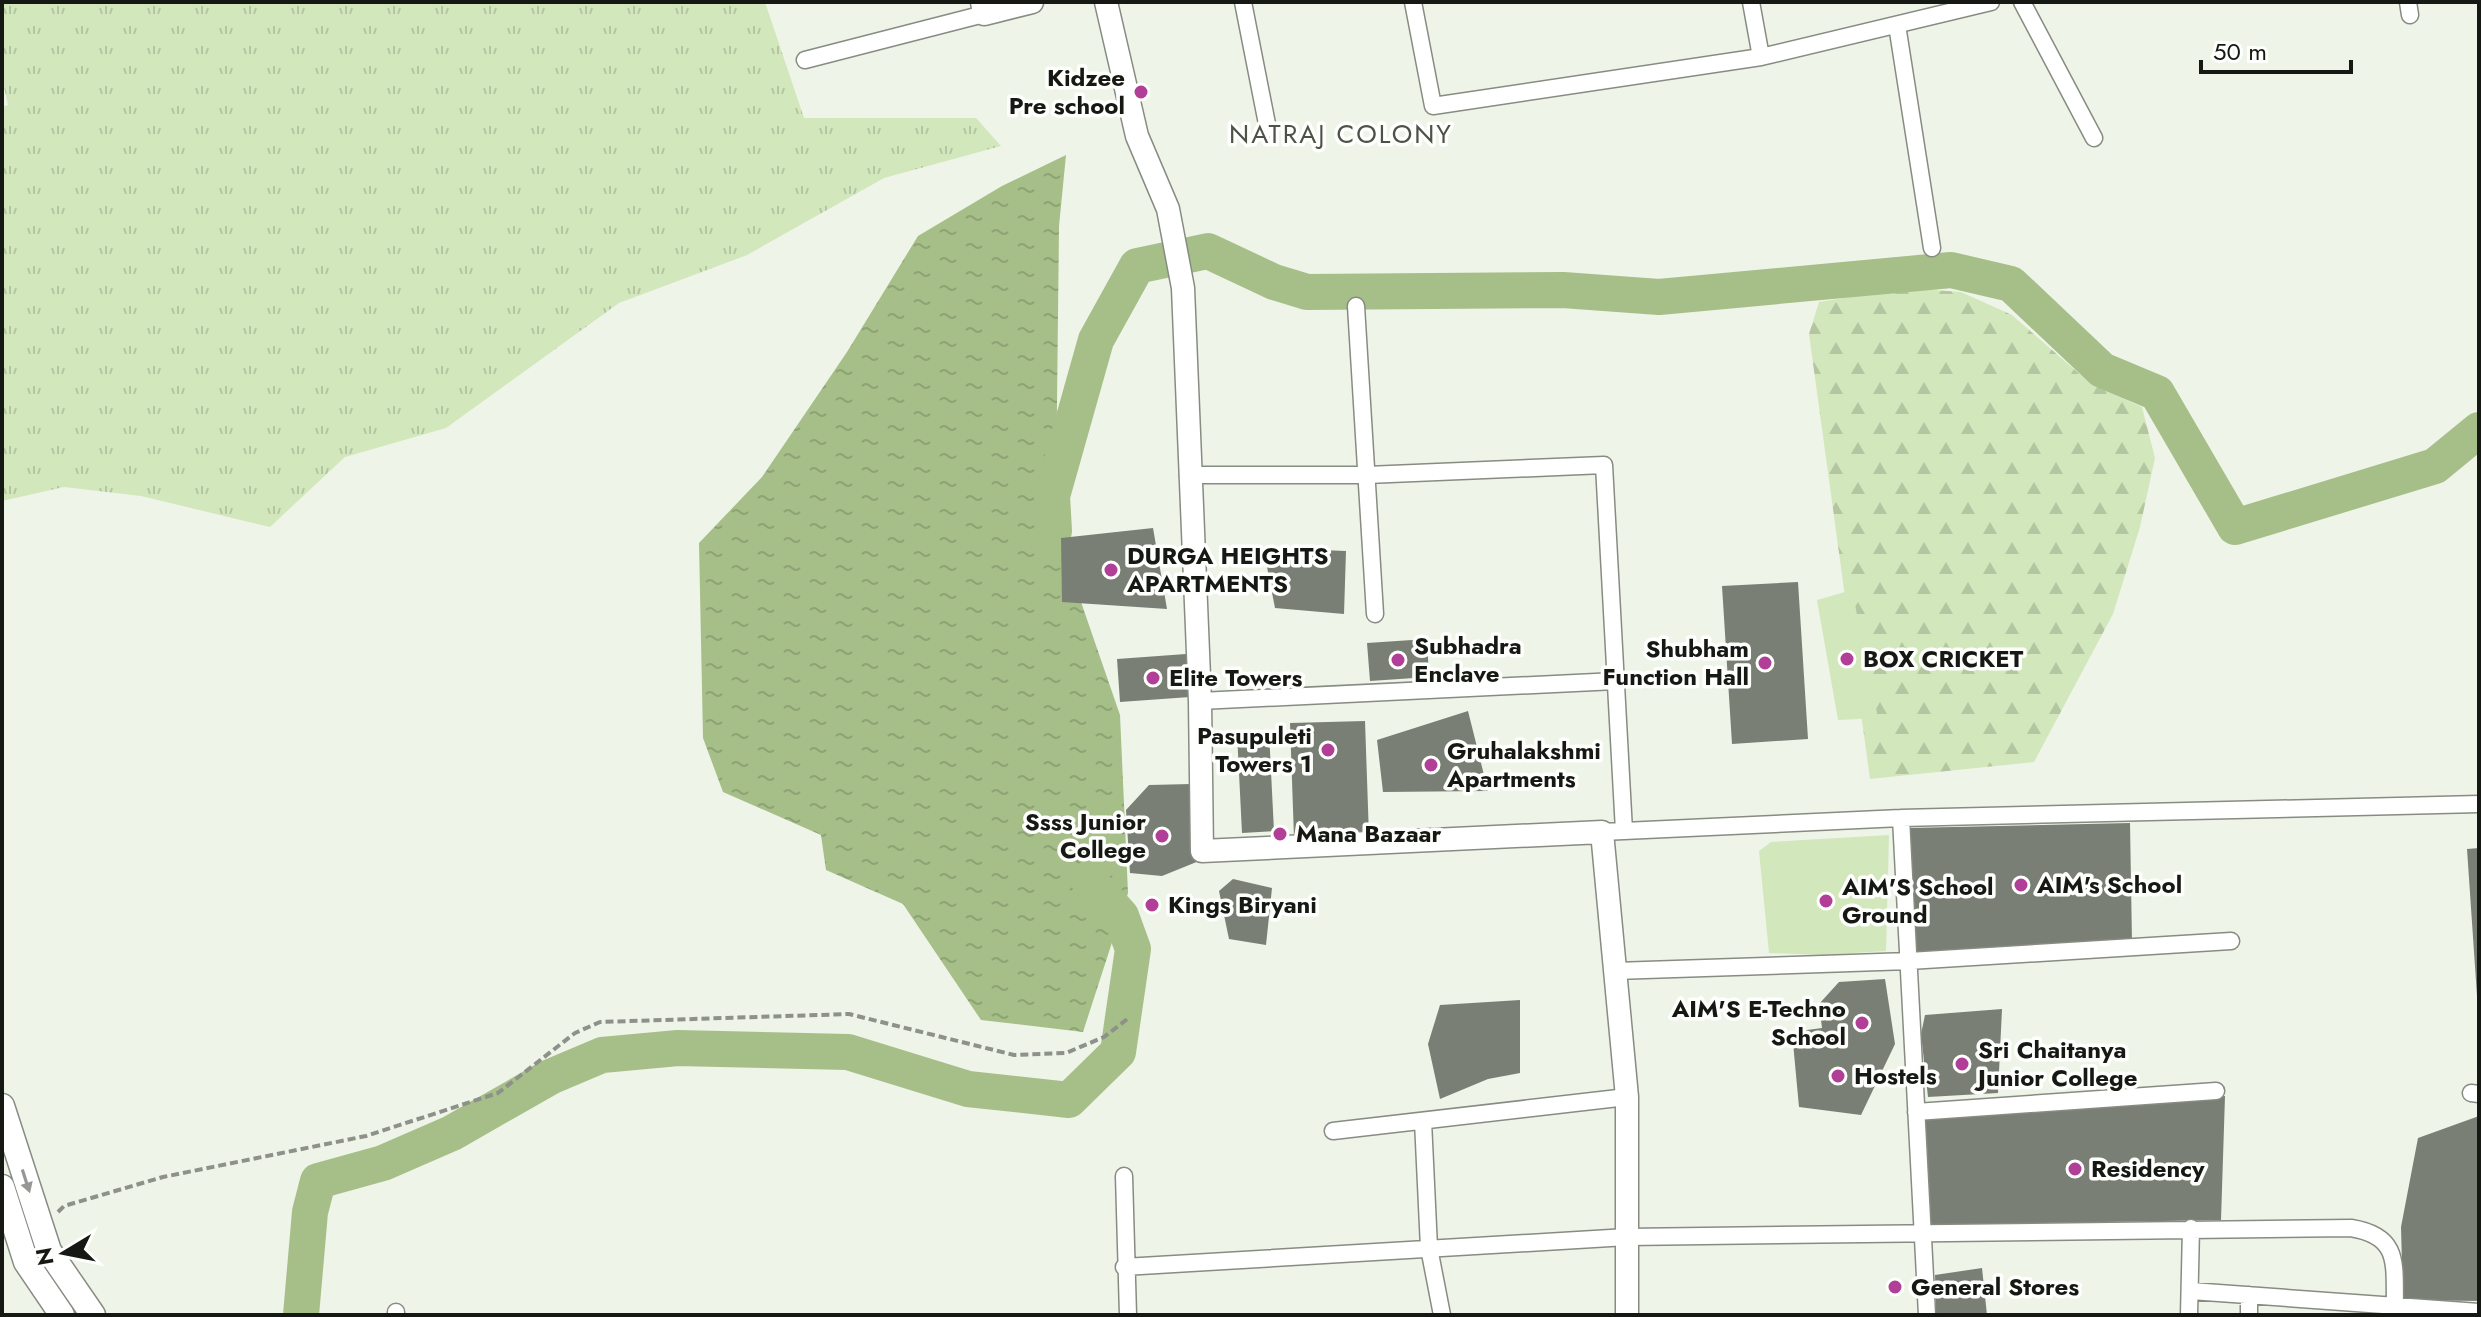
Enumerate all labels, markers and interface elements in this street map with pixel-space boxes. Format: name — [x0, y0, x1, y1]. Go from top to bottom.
scale bar — [2201, 24, 2351, 74]
text: 50 m — [2213, 34, 2267, 69]
place label: Kidzee Pre school — [1009, 60, 1125, 123]
marker: Kidzee Pre school — [1132, 83, 1150, 101]
district label: NATRAJ COLONY — [1229, 115, 1453, 153]
place label: DURGA HEIGHTS APARTMENTS — [1126, 538, 1328, 601]
marker: DURGA HEIGHTS APARTMENTS — [1102, 561, 1120, 579]
place label: Subhadra Enclave — [1414, 628, 1522, 691]
place label: Shubham Function Hall — [1603, 631, 1749, 694]
place label: BOX CRICKET — [1863, 641, 2024, 676]
marker: BOX CRICKET — [1838, 650, 1856, 668]
marker: Subhadra Enclave — [1389, 651, 1407, 669]
marker: Shubham Function Hall — [1756, 654, 1774, 672]
place label: Elite Towers — [1169, 660, 1303, 695]
marker: Elite Towers — [1144, 669, 1162, 687]
place label: Pasupuleti Towers 1 — [1197, 718, 1312, 781]
place label: Gruhalakshmi Apartments — [1446, 733, 1601, 796]
marker: Pasupuleti Towers 1 — [1319, 741, 1337, 759]
marker: Gruhalakshmi Apartments — [1422, 756, 1440, 774]
place label: Ssss Junior College — [1025, 804, 1146, 867]
place label: Mana Bazaar — [1296, 816, 1442, 851]
marker: Mana Bazaar — [1271, 825, 1289, 843]
marker: Ssss Junior College — [1153, 827, 1171, 845]
place label: AIM's School — [2036, 867, 2182, 902]
place label: AIM'S School Ground — [1841, 869, 1994, 932]
marker: AIM's School — [2012, 876, 2030, 894]
place label: Kings Biryani — [1168, 887, 1317, 922]
marker: AIM'S School Ground — [1817, 892, 1835, 910]
marker: Kings Biryani — [1143, 896, 1161, 914]
place label: AIM'S E-Techno School — [1671, 991, 1846, 1054]
marker: AIM'S E-Techno School — [1853, 1014, 1871, 1032]
place label: Sri Chaitanya Junior College — [1974, 1032, 2137, 1095]
marker: Sri Chaitanya Junior College — [1953, 1055, 1971, 1073]
place label: Hostels — [1854, 1058, 1937, 1093]
marker: Hostels — [1829, 1067, 1847, 1085]
place label: Residency — [2091, 1151, 2205, 1186]
marker: Residency — [2066, 1160, 2084, 1178]
one-way arrow — [20, 1169, 33, 1193]
north arrow — [24, 1213, 104, 1293]
text: N — [27, 1245, 62, 1268]
place label: General Stores — [1911, 1269, 2079, 1304]
marker: General Stores — [1886, 1278, 1904, 1296]

